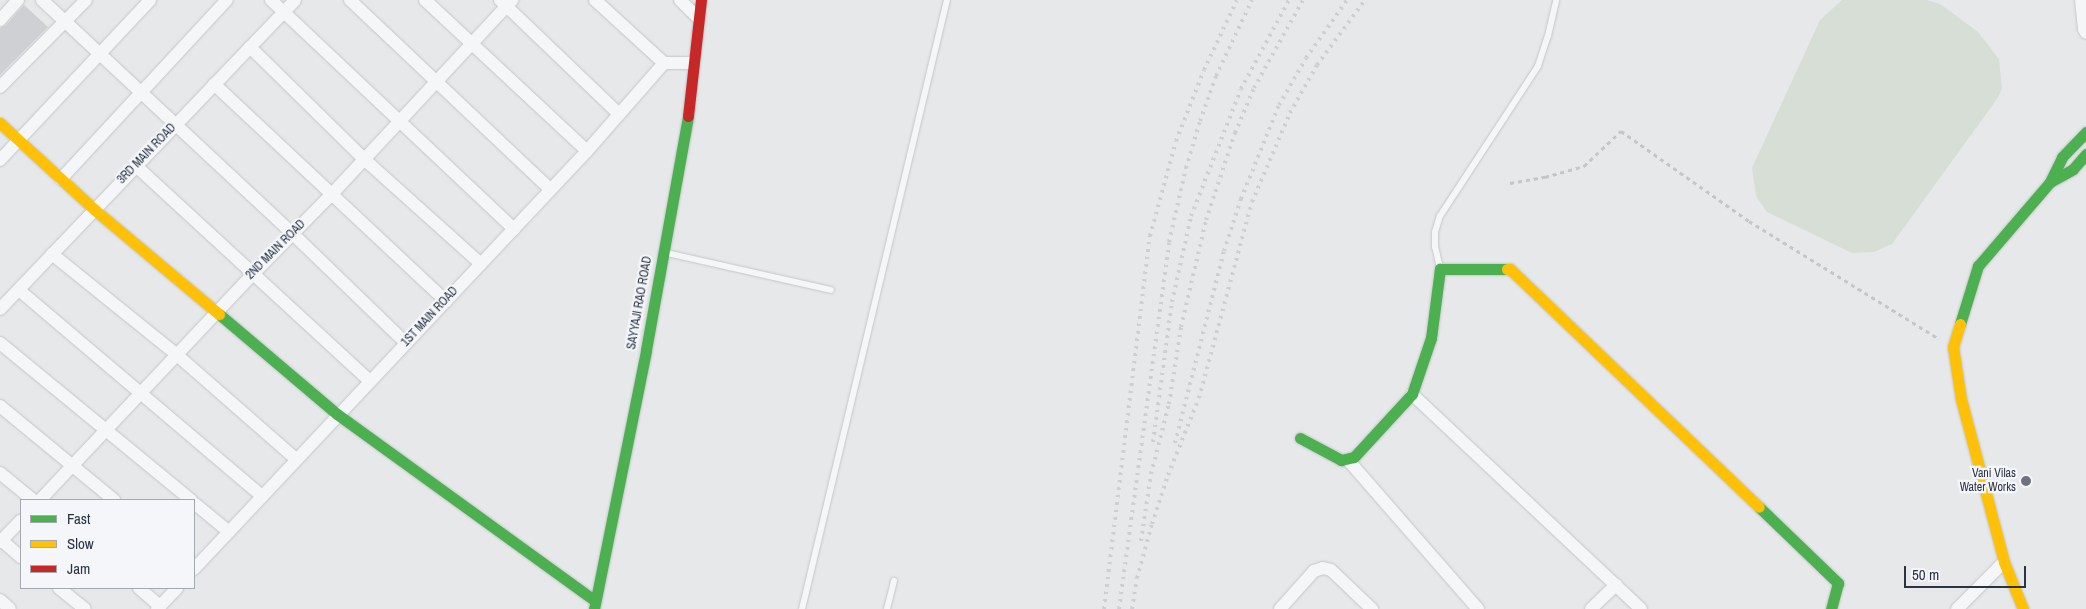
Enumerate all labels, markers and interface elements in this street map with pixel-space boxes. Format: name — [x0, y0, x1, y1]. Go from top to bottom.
street label: 3RD MAIN ROAD — [115, 121, 179, 187]
street label: 2ND MAIN ROAD — [243, 217, 309, 283]
street label: SAYYAJI RAO ROAD — [625, 255, 655, 351]
street label: 1ST MAIN ROAD — [399, 284, 461, 350]
place label: Vani Vilas Water Works — [1960, 467, 2016, 495]
marker: Vani Vilas Water Works — [2020, 475, 2032, 487]
legend — [20, 499, 195, 589]
text: Fast — [67, 508, 90, 529]
text: Slow — [67, 533, 94, 554]
scale bar — [1906, 556, 2028, 588]
text: Jam — [67, 558, 90, 579]
text: 50 m — [1912, 564, 1939, 585]

